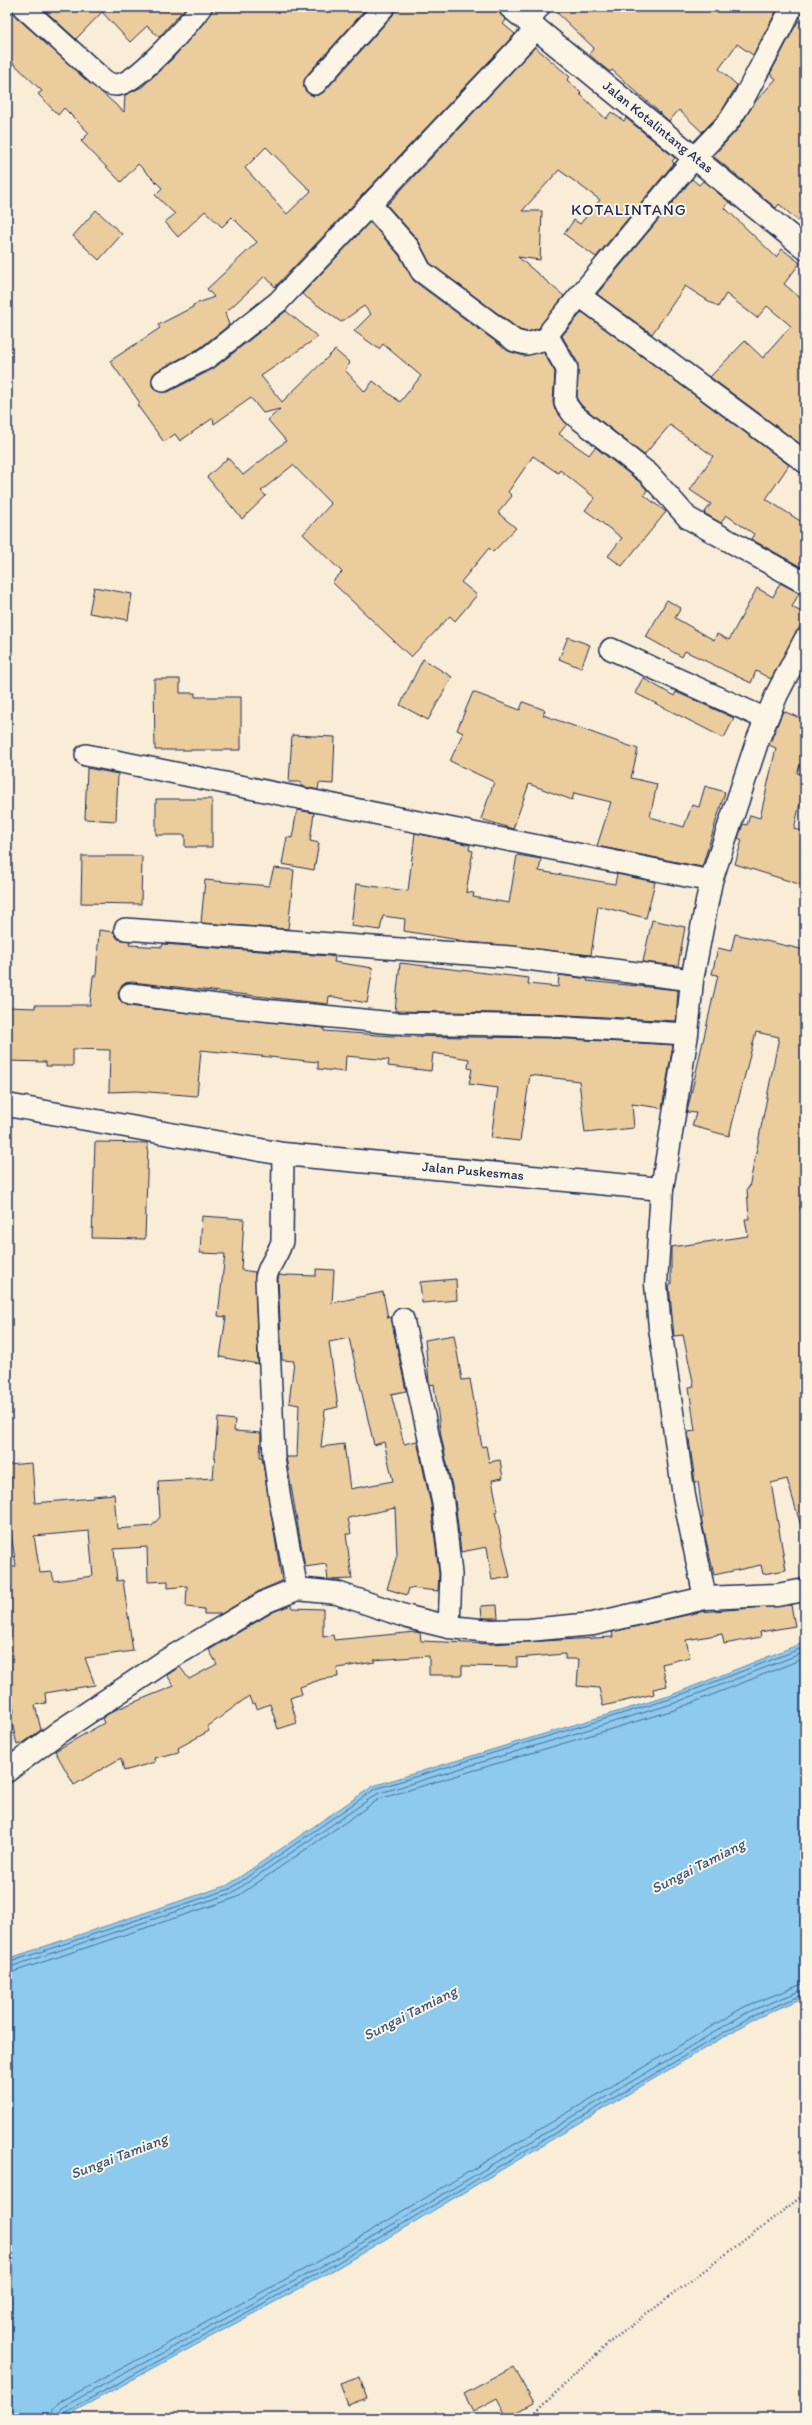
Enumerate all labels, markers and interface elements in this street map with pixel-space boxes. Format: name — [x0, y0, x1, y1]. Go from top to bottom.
street label: Jalan Kotalintang Atas — [599, 77, 717, 177]
district label: KOTALINTANG — [571, 200, 687, 219]
street label: Jalan Puskesmas — [421, 1158, 525, 1184]
water label: Sungai Tamiang — [648, 1834, 750, 1897]
water label: Sungai Tamiang — [360, 1981, 462, 2044]
water label: Sungai Tamiang — [68, 2128, 172, 2183]

